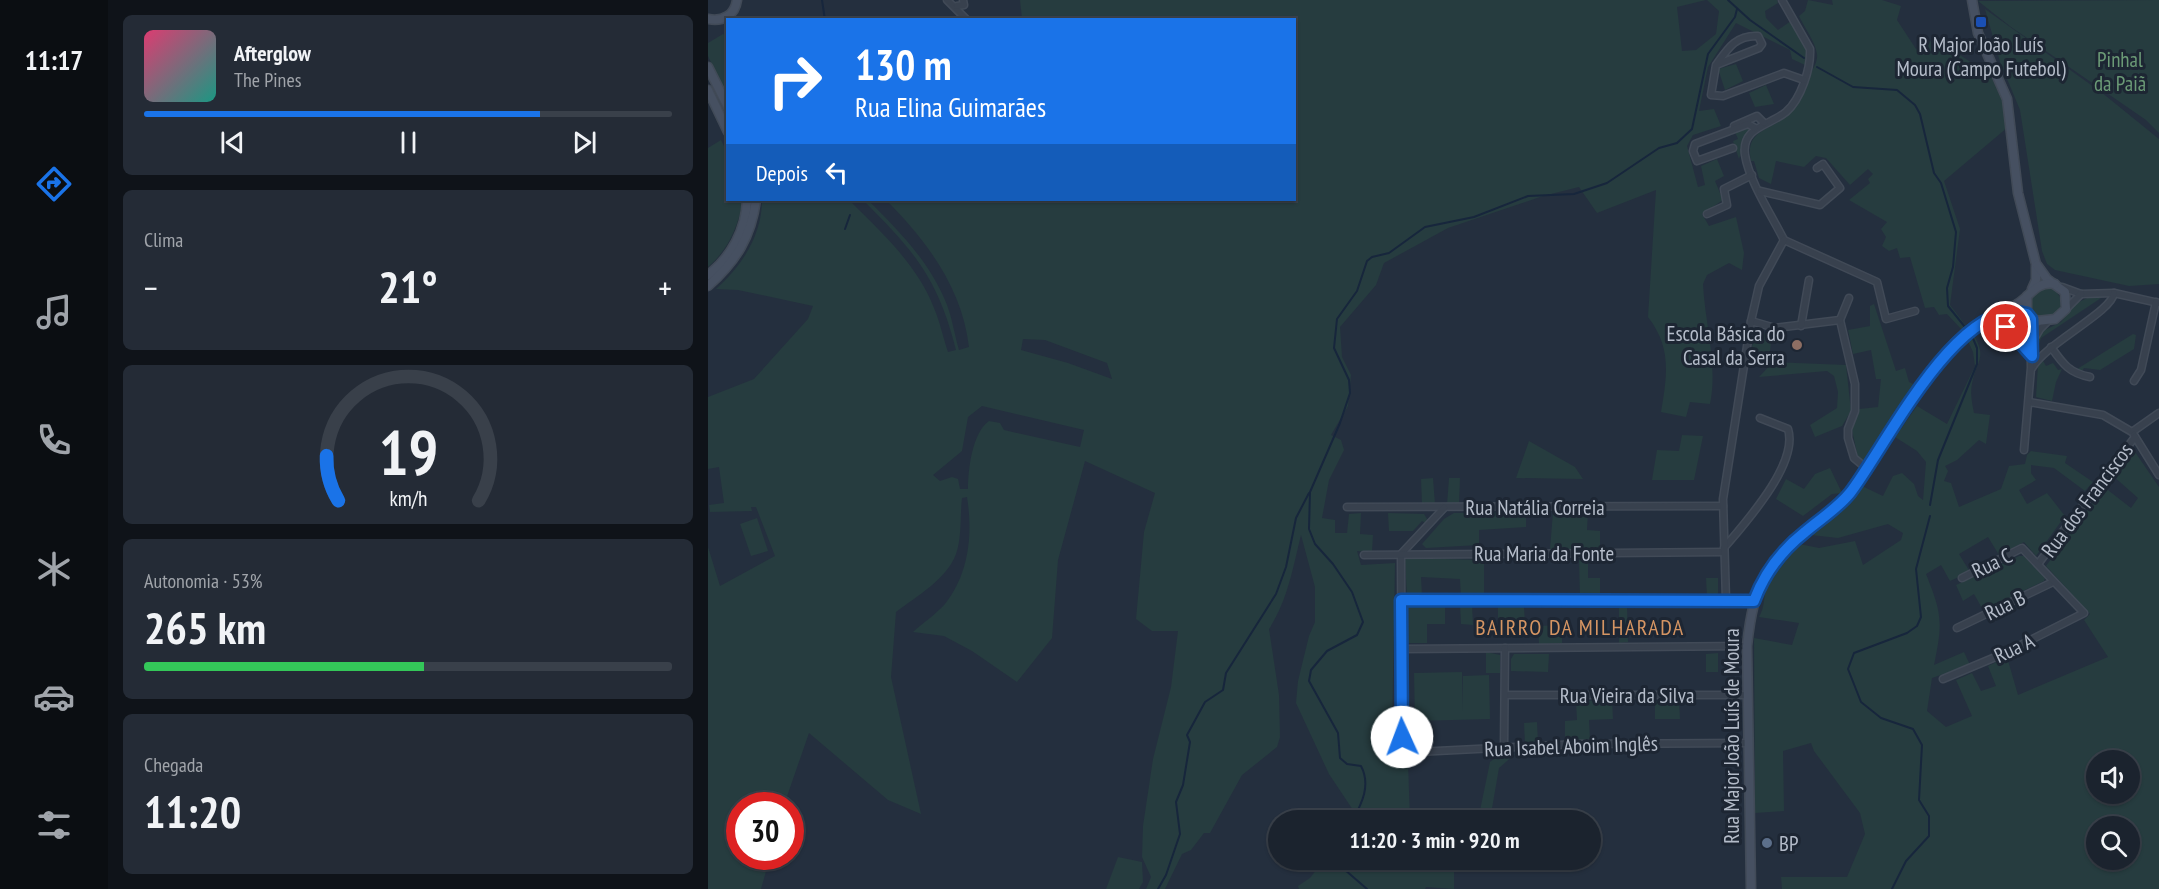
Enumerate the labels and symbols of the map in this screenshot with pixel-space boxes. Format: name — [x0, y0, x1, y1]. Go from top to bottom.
marker: R Major João Luís Moura (Campo Futebol) — [1974, 15, 1988, 29]
place label: R Major João Luís Moura (Campo Futebol) — [1896, 31, 2066, 82]
park label: Pinhal da Paiã — [2094, 46, 2146, 97]
pin — [1980, 301, 2031, 352]
place label: Escola Básica do Casal da Serra — [1667, 320, 1785, 371]
marker: Escola Básica do Casal da Serra — [1790, 338, 1804, 352]
street label: Rua dos Franciscos — [2035, 437, 2139, 563]
street label: Rua Natália Correia — [1465, 494, 1605, 521]
street label: Rua Maria da Fonte — [1474, 540, 1614, 567]
street label: Rua C — [1967, 542, 2017, 584]
street label: Rua B — [1980, 584, 2030, 626]
district label: BAIRRO DA MILHARADA — [1475, 613, 1685, 641]
street label: Rua A — [1990, 627, 2039, 669]
street label: Rua Major João Luís de Moura — [1718, 628, 1745, 844]
street label: Rua Vieira da Silva — [1560, 682, 1694, 709]
position arrow — [1370, 705, 1434, 769]
street label: Rua Isabel Aboim Inglês — [1484, 729, 1658, 763]
speed limit sign: 30 — [726, 792, 804, 870]
place label: BP — [1779, 830, 1798, 857]
marker: BP — [1760, 836, 1774, 850]

